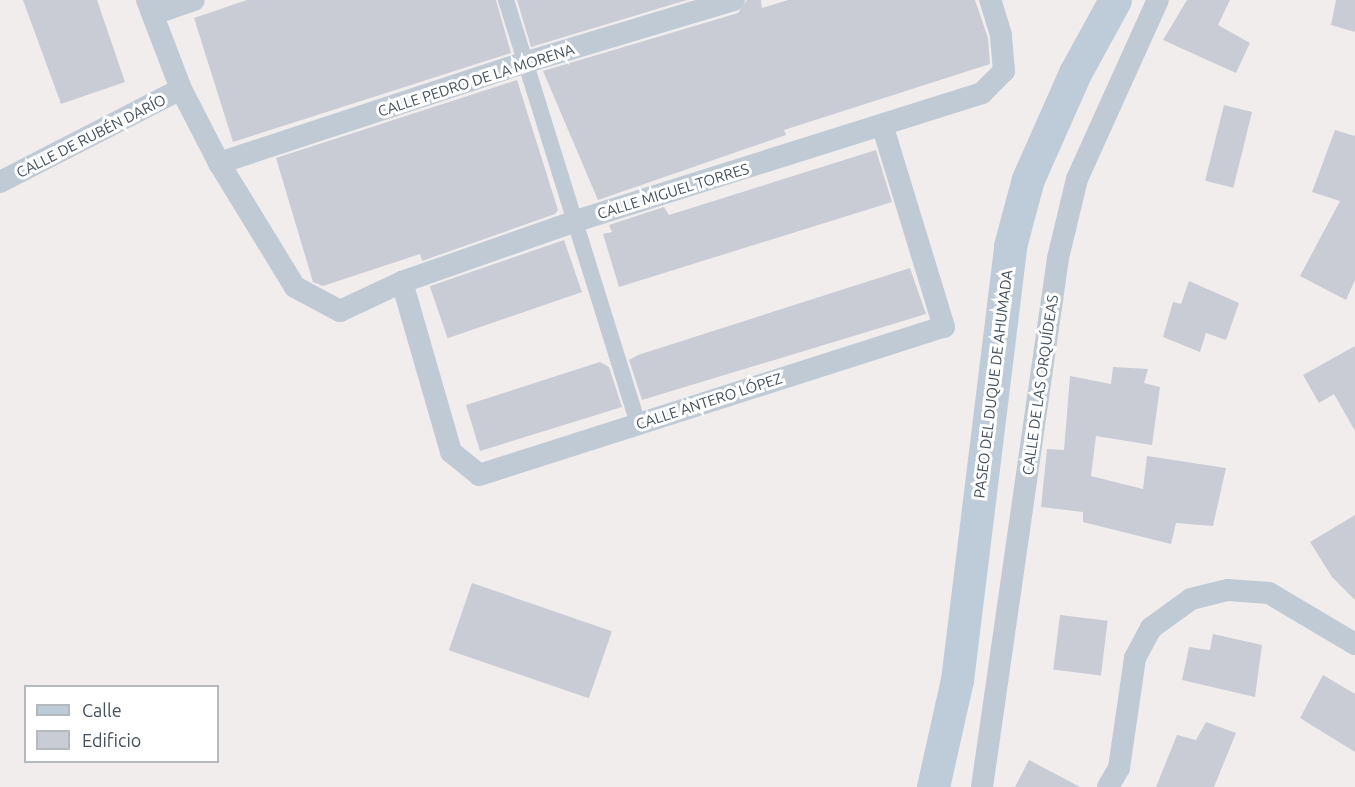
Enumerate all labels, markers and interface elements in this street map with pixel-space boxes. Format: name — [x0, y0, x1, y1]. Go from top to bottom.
street label: CALLE PEDRO DE LA MORENA — [376, 40, 576, 120]
street label: CALLE DE RUBÉN DARÍO — [13, 90, 169, 182]
street label: CALLE MIGUEL TORRES — [595, 159, 751, 223]
street label: PASEO DEL DUQUE DE AHUMADA — [970, 269, 1016, 499]
street label: CALLE DE LAS ORQUÍDEAS — [1018, 294, 1062, 476]
street label: CALLE ANTERO LÓPEZ — [634, 369, 784, 433]
legend — [24, 685, 219, 763]
text: Calle — [82, 700, 122, 720]
text: Edificio — [82, 730, 141, 750]

